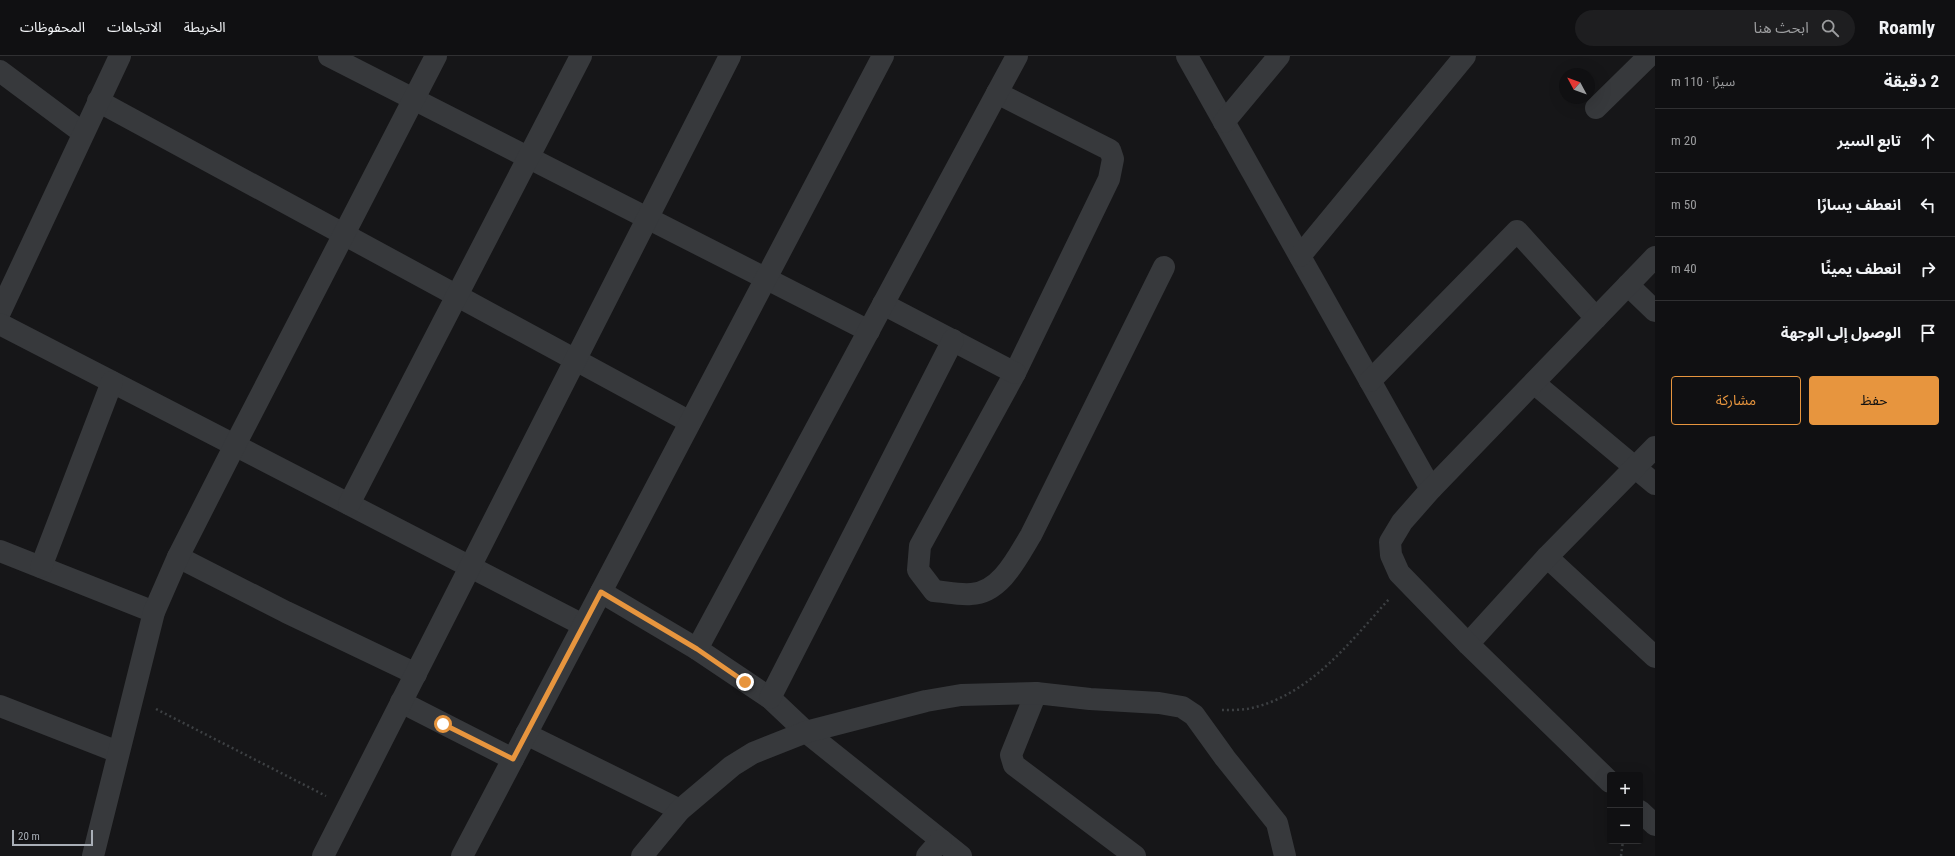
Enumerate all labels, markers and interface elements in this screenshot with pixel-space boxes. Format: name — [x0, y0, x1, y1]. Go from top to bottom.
search box — [1575, 10, 1855, 46]
text: Roamly — [1879, 16, 1935, 39]
icon: search — [1819, 17, 1841, 39]
text: المحفوظات — [20, 19, 85, 35]
text: الاتجاهات — [107, 19, 162, 35]
text: الخريطة — [184, 19, 226, 35]
text: ابحث هنا — [1754, 19, 1809, 37]
north arrow — [1559, 68, 1595, 104]
text: 2 دقيقة — [1884, 71, 1939, 91]
text: سيرًا · 110 m — [1671, 74, 1735, 89]
icon: ahead — [1917, 130, 1939, 152]
text: تابع السير — [1837, 132, 1901, 150]
text: 20 m — [1671, 133, 1697, 148]
icon: left — [1917, 194, 1939, 216]
text: انعطف يسارًا — [1817, 196, 1901, 214]
text: 50 m — [1671, 197, 1697, 212]
icon: right — [1917, 258, 1939, 280]
text: انعطف يمينًا — [1821, 260, 1901, 278]
text: 40 m — [1671, 261, 1697, 276]
icon: arrive — [1917, 322, 1939, 344]
text: الوصول إلى الوجهة — [1781, 324, 1901, 342]
button: مشاركة — [1671, 376, 1801, 425]
button: حفظ — [1809, 376, 1939, 425]
route end — [736, 673, 754, 691]
route start — [434, 715, 452, 733]
map controls — [1607, 772, 1643, 844]
button: + — [1607, 772, 1643, 808]
button: − — [1607, 808, 1643, 844]
scale bar — [12, 828, 93, 847]
text: 20 m — [18, 830, 40, 843]

